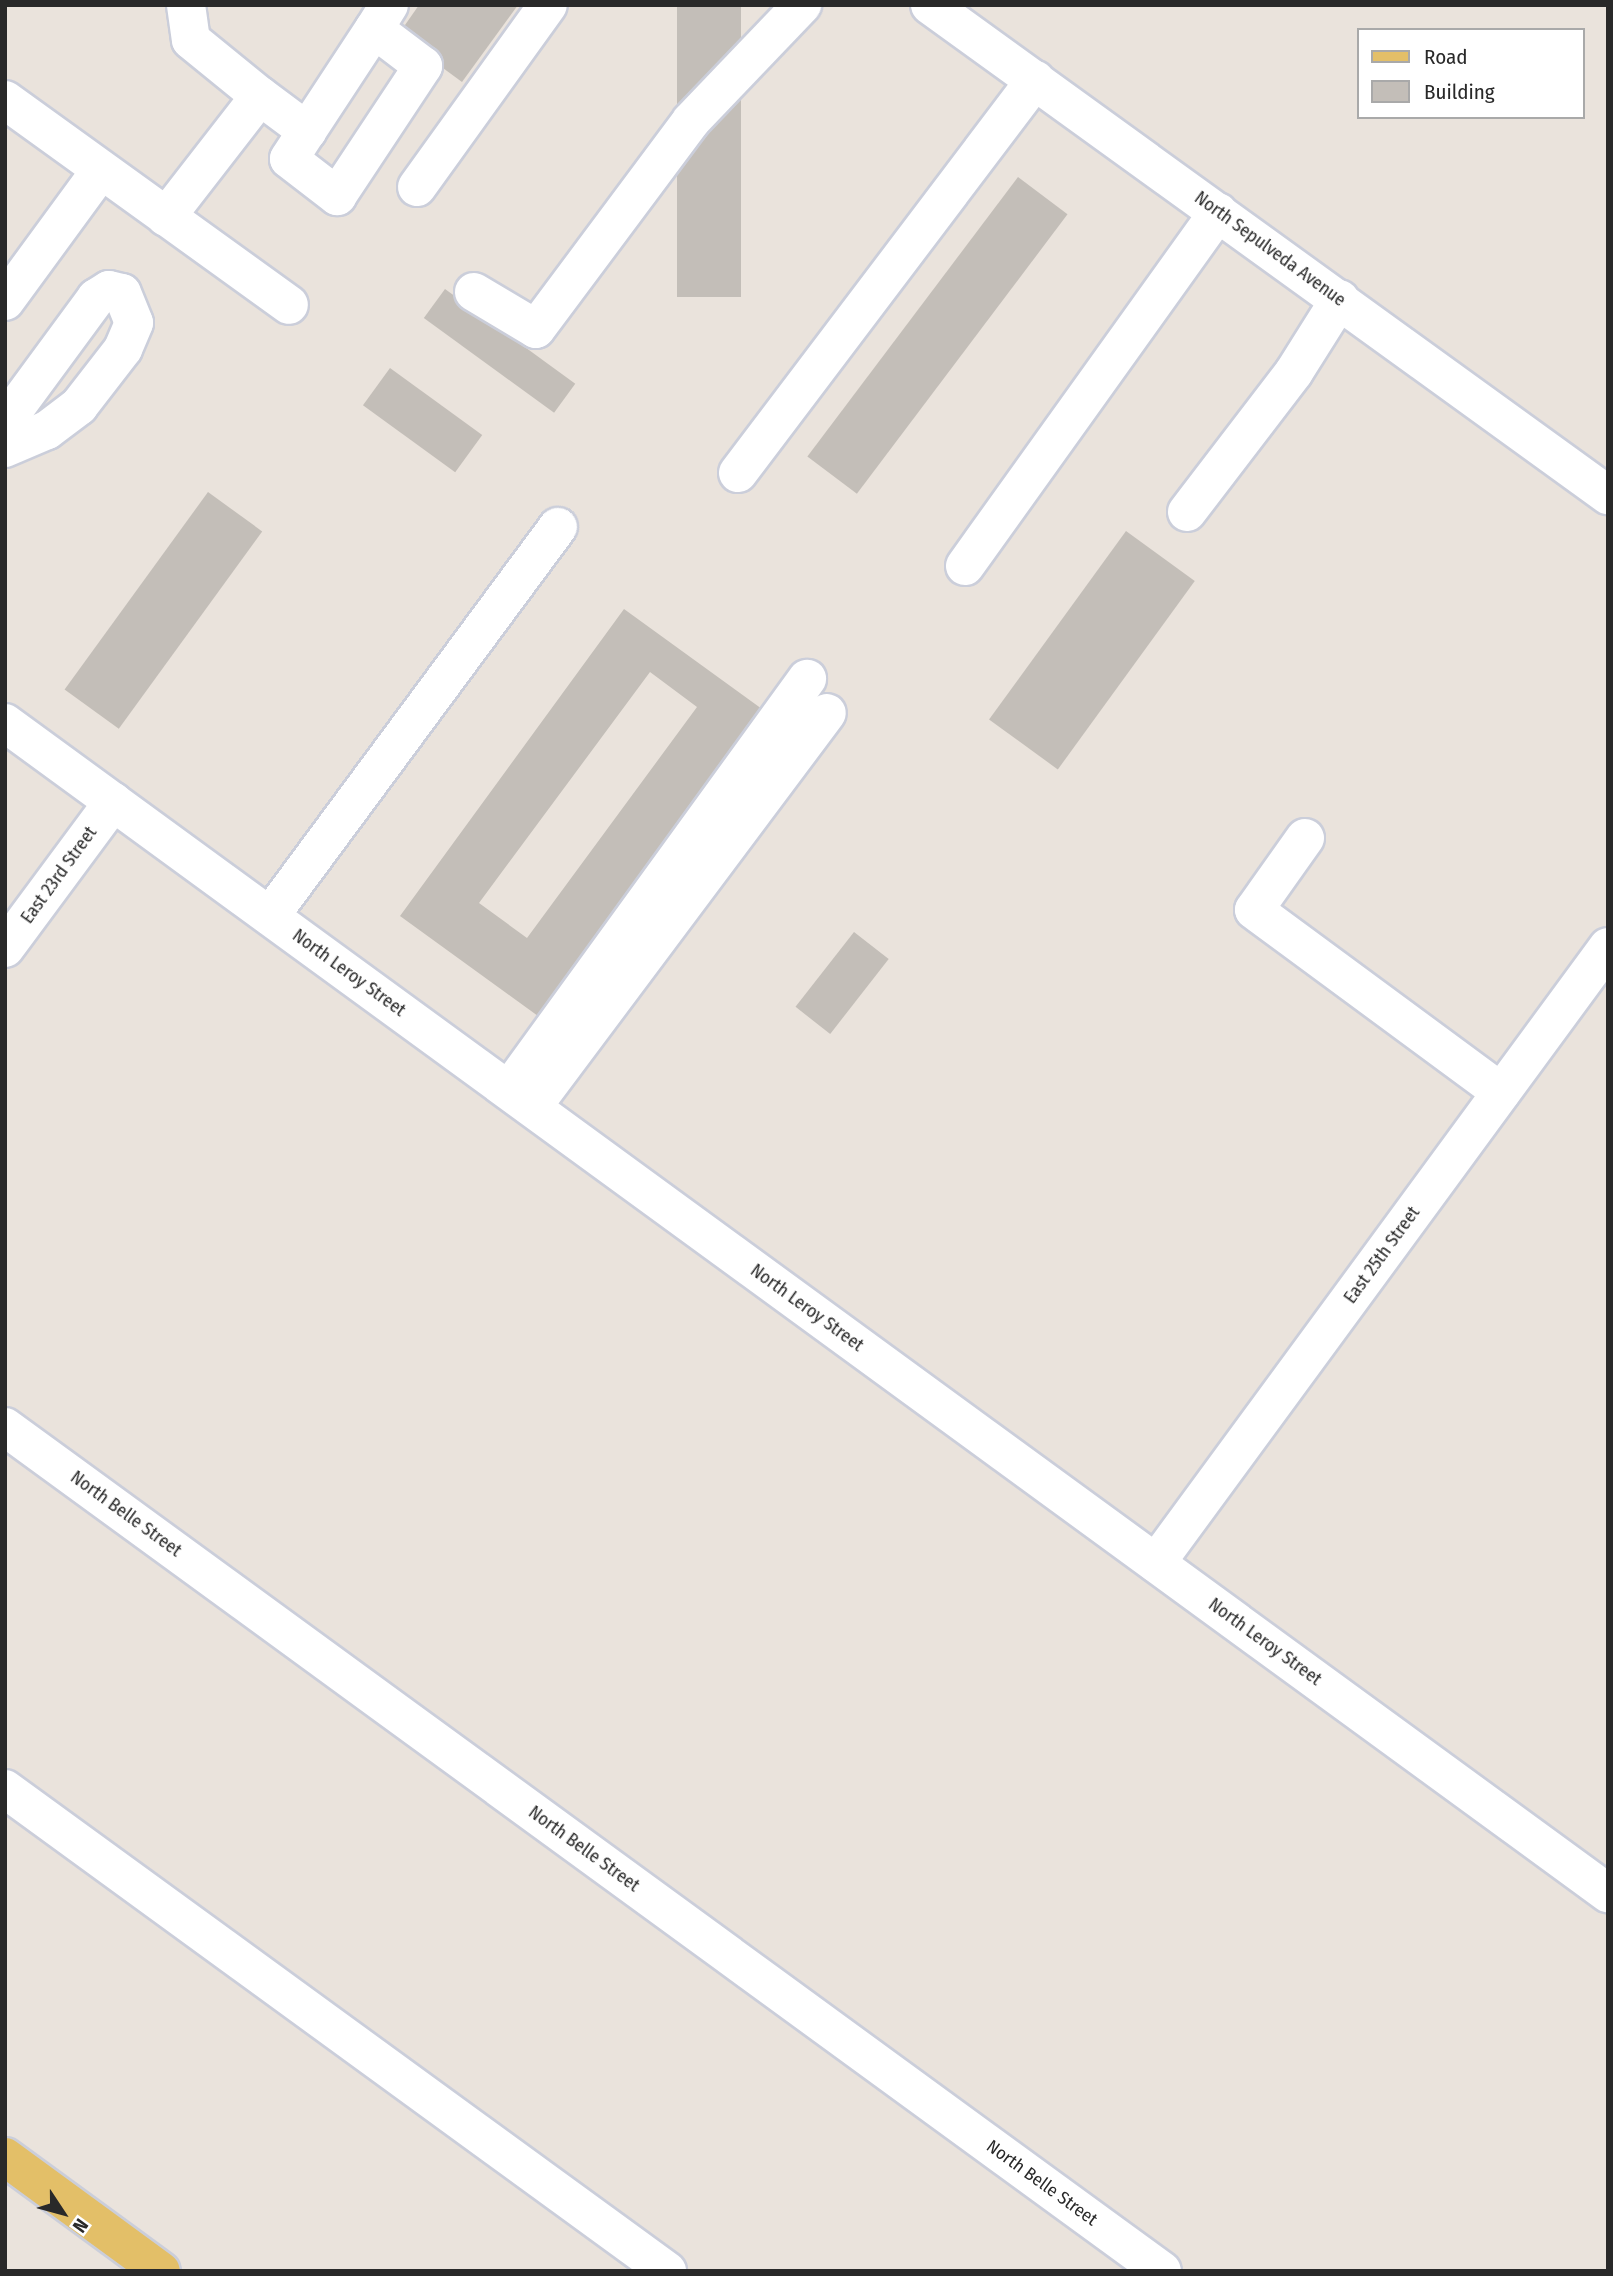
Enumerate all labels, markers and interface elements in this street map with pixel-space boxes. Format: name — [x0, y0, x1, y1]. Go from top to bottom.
legend — [1358, 28, 1585, 119]
text: Road — [1424, 44, 1468, 70]
text: Building — [1424, 79, 1495, 105]
street label: North Sepulveda Avenue — [1190, 187, 1350, 311]
street label: East 23rd Street — [17, 822, 101, 928]
street label: North Leroy Street — [288, 925, 410, 1021]
street label: East 25th Street — [1340, 1202, 1424, 1308]
street label: North Leroy Street — [746, 1260, 868, 1356]
street label: North Belle Street — [66, 1467, 186, 1561]
street label: North Leroy Street — [1204, 1594, 1326, 1690]
street label: North Belle Street — [524, 1802, 644, 1896]
street label: North Belle Street — [982, 2136, 1102, 2230]
north arrow — [28, 2178, 98, 2248]
text: N — [68, 2214, 93, 2237]

